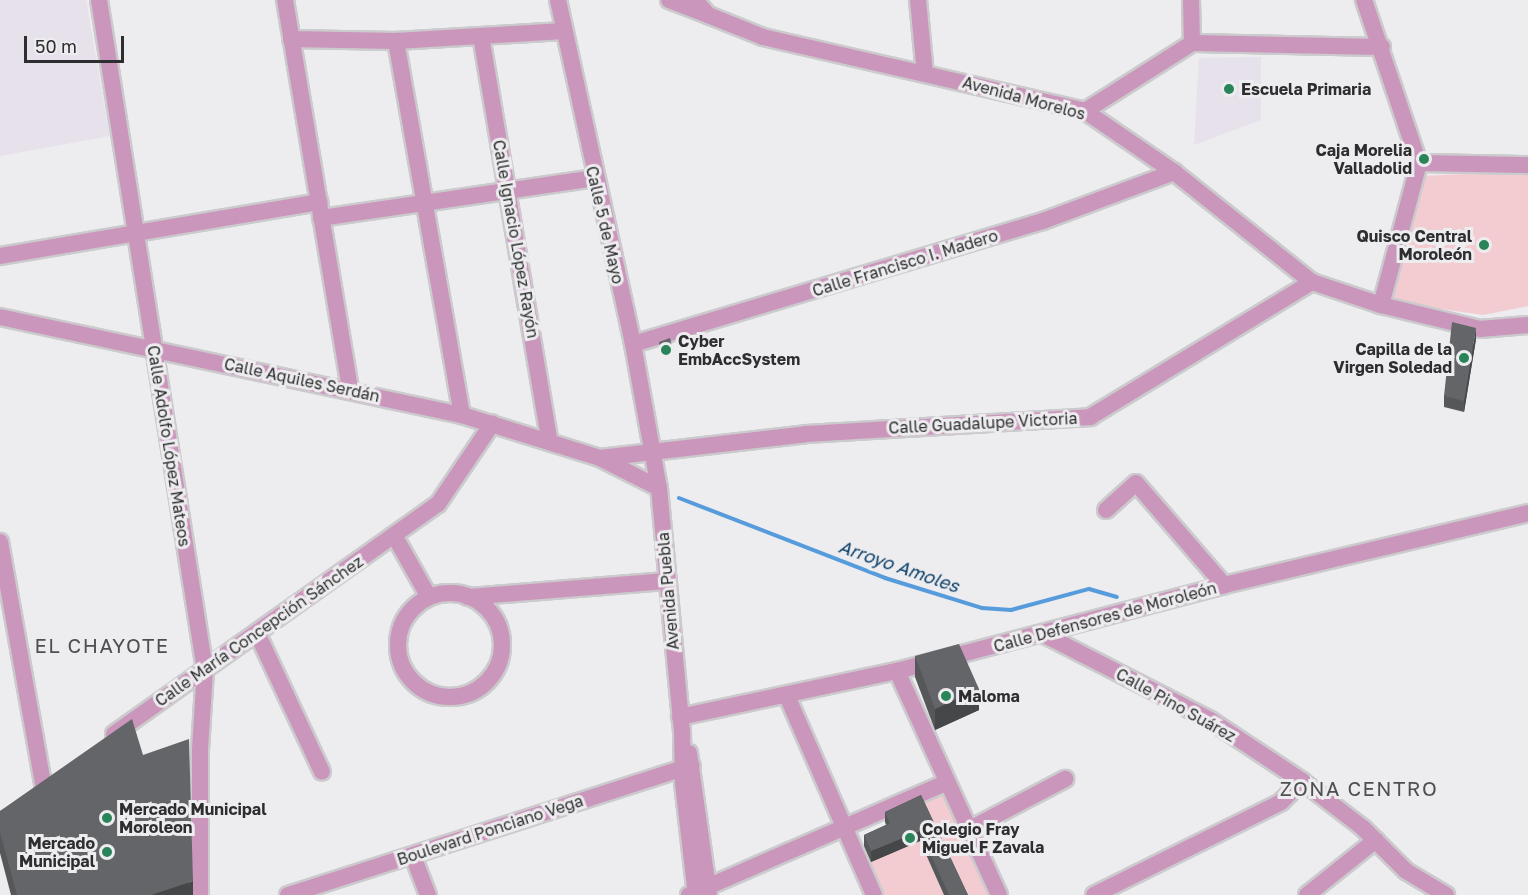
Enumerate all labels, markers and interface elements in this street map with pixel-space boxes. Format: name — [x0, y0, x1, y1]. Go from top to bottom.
scale bar — [27, 24, 128, 62]
text: 50 m — [35, 35, 77, 57]
street label: Avenida Morelos — [960, 72, 1088, 124]
place label: Escuela Primaria — [1241, 79, 1371, 99]
marker: Escuela Primaria — [1222, 82, 1236, 96]
street label: Calle Ignacio López Rayón — [489, 138, 543, 340]
place label: Caja Morelia Valladolid — [1315, 140, 1412, 178]
marker: Caja Morelia Valladolid — [1417, 152, 1431, 166]
street label: Calle 5 de Mayo — [582, 164, 628, 286]
street label: Calle Francisco I. Madero — [810, 226, 1000, 300]
place label: Quisco Central Moroleón — [1356, 226, 1472, 264]
marker: Quisco Central Moroleón — [1477, 238, 1491, 252]
place label: Cyber EmbAccSystem — [678, 331, 800, 369]
place label: Capilla de la Virgen Soledad — [1333, 339, 1452, 377]
marker: Cyber EmbAccSystem — [659, 343, 673, 357]
street label: Calle Adolfo López Mateos — [144, 344, 194, 548]
marker: Capilla de la Virgen Soledad — [1457, 351, 1471, 365]
street label: Calle Aquiles Serdán — [222, 354, 382, 406]
street label: Calle Guadalupe Victoria — [888, 408, 1078, 438]
street label: Avenida Puebla — [653, 531, 683, 651]
water label: Arroyo Amoles — [836, 535, 962, 597]
street label: Calle María Concepción Sánchez — [151, 552, 367, 710]
street label: Calle Defensores de Moroleón — [991, 578, 1219, 656]
district label: EL CHAYOTE — [35, 633, 169, 657]
street label: Calle Pino Suárez — [1113, 664, 1239, 746]
place label: Maloma — [958, 686, 1020, 706]
marker: Maloma — [939, 689, 953, 703]
district label: ZONA CENTRO — [1280, 776, 1438, 800]
street label: Boulevard Ponciano Vega — [395, 791, 585, 869]
place label: Mercado Municipal Moroleon — [119, 799, 266, 837]
marker: Mercado Municipal Moroleon — [100, 811, 114, 825]
place label: Colegio Fray Miguel F Zavala — [922, 819, 1044, 857]
marker: Colegio Fray Miguel F Zavala — [903, 831, 917, 845]
place label: Mercado Municipal — [19, 833, 95, 871]
marker: Mercado Municipal — [100, 845, 114, 859]

